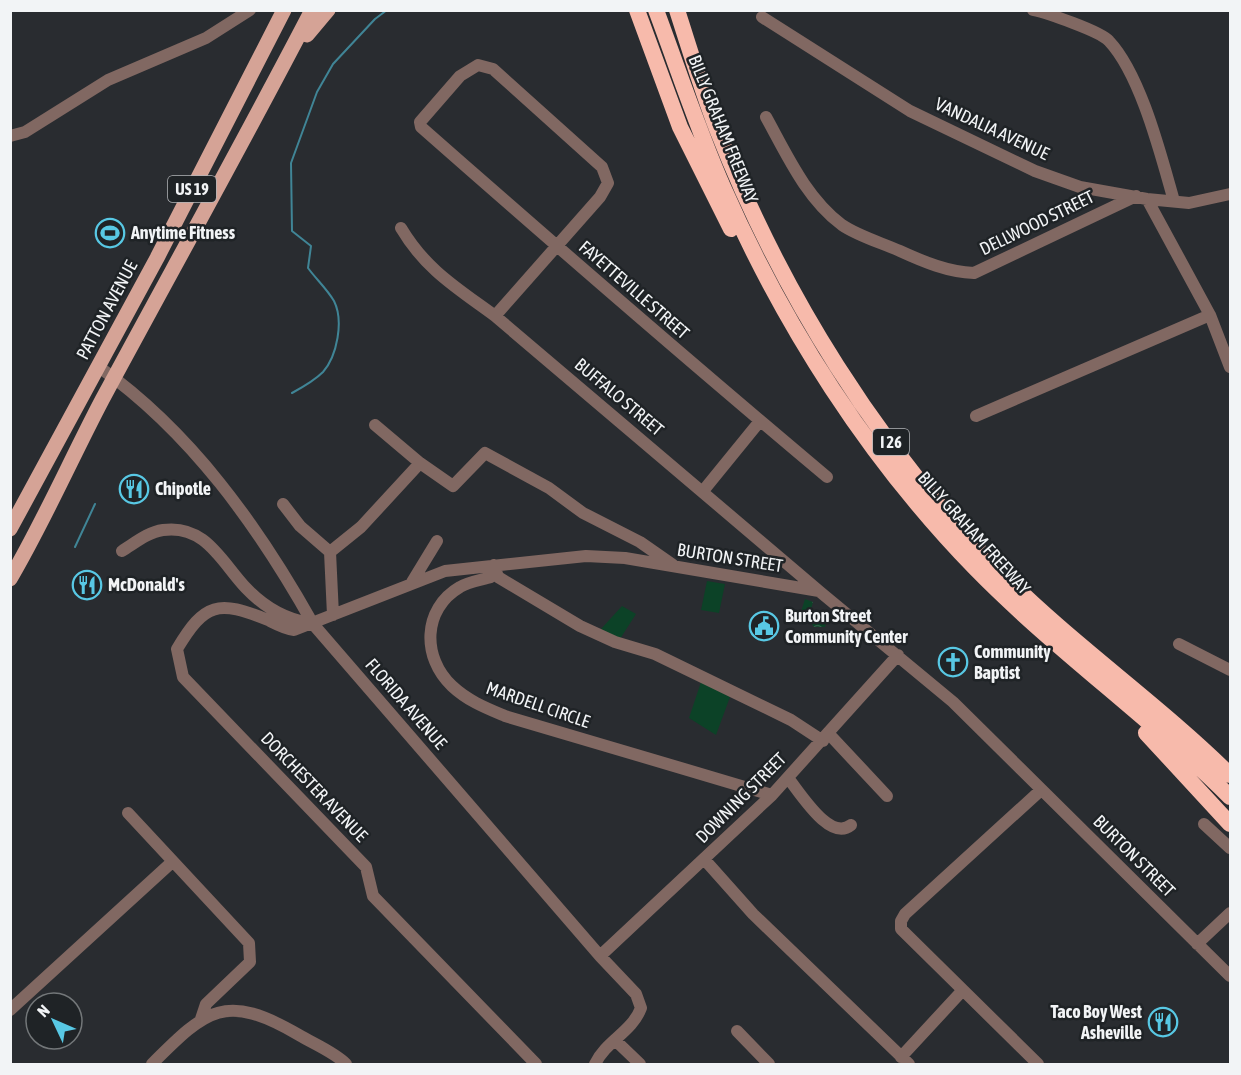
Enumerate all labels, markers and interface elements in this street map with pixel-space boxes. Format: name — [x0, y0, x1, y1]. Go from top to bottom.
street label: BILLY GRAHAM FREEWAY — [684, 52, 763, 206]
street label: VANDALIA AVENUE — [932, 93, 1053, 164]
road number: US 19 — [168, 176, 216, 202]
street label: DELLWOOD STREET — [976, 186, 1098, 259]
sports icon: Anytime Fitness — [94, 217, 126, 249]
place label: Anytime Fitness — [130, 222, 236, 243]
street label: FAYETTEVILLE STREET — [575, 236, 694, 343]
street label: PATTON AVENUE — [72, 256, 142, 363]
street label: BUFFALO STREET — [571, 353, 668, 440]
road number: I 26 — [873, 429, 909, 455]
street label: BILLY GRAHAM FREEWAY — [914, 467, 1035, 598]
restaurant icon: Chipotle — [118, 473, 150, 505]
place label: Chipotle — [155, 478, 211, 499]
street label: BURTON STREET — [676, 539, 785, 576]
restaurant icon: McDonald's — [71, 569, 103, 601]
place label: McDonald's — [108, 574, 185, 595]
place label: Burton Street Community Center — [785, 605, 908, 647]
public building icon: Burton Street Community Center — [748, 610, 780, 642]
place label: Community Baptist — [974, 641, 1051, 683]
church icon: Community Baptist — [937, 646, 969, 678]
street label: FLORIDA AVENUE — [361, 654, 452, 754]
street label: MARDELL CIRCLE — [484, 677, 593, 732]
street label: DORCHESTER AVENUE — [257, 728, 372, 846]
street label: DOWNING STREET — [691, 748, 790, 847]
street label: BURTON STREET — [1089, 810, 1180, 901]
north arrow — [24, 991, 84, 1051]
text: N — [33, 1001, 53, 1020]
place label: Taco Boy West Asheville — [1050, 1001, 1143, 1043]
restaurant icon: Taco Boy West Asheville — [1147, 1006, 1179, 1038]

